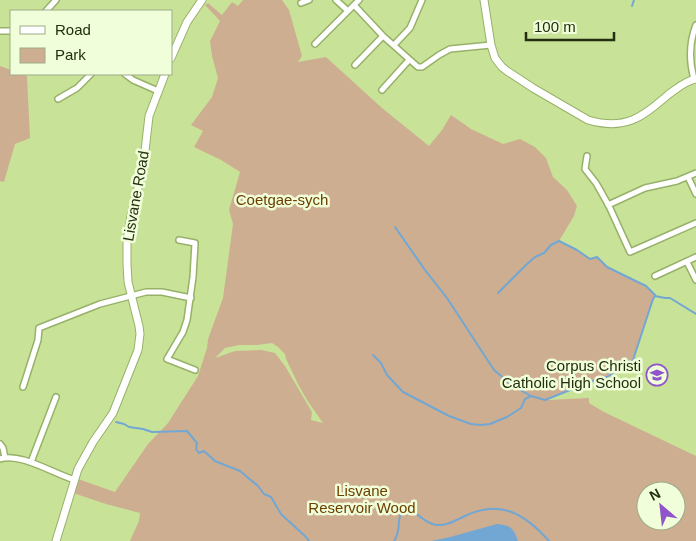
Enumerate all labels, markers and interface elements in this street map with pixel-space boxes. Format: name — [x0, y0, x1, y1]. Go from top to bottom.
legend — [10, 10, 172, 75]
scale bar — [526, 10, 614, 42]
text: 100 m — [534, 18, 576, 35]
text: Road — [55, 21, 91, 38]
text: Park — [55, 46, 86, 63]
street label: Lisvane Road — [119, 149, 152, 243]
park label: Coetgae-sych — [236, 191, 328, 208]
place label: Corpus Christi Catholic High School — [502, 357, 641, 391]
school or university icon: Corpus Christi Catholic High School — [645, 363, 669, 387]
north arrow — [636, 481, 686, 531]
park label: Lisvane Reservoir Wood — [308, 482, 416, 516]
text: N — [647, 485, 663, 504]

